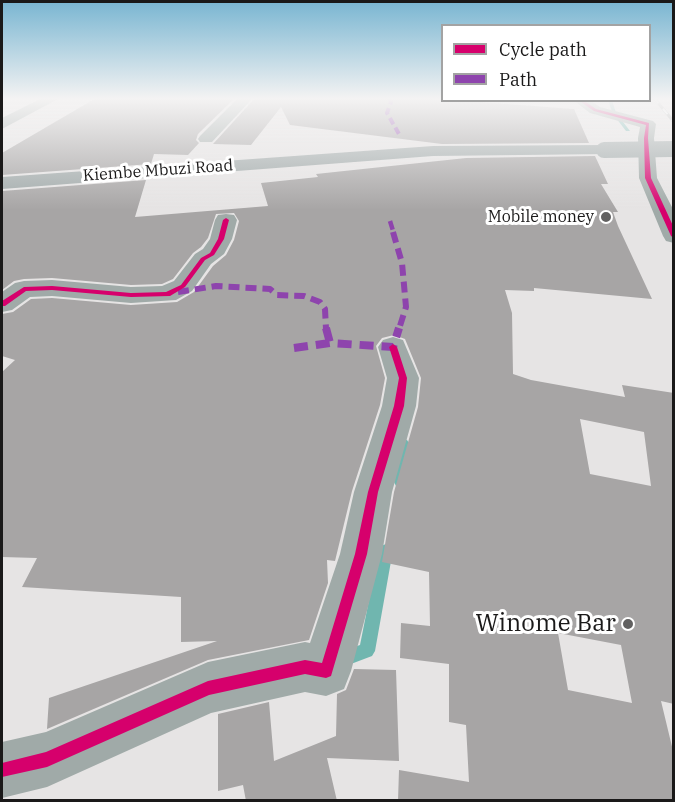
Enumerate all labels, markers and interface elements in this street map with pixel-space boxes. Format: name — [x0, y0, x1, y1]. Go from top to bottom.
legend — [441, 24, 651, 102]
text: Cycle path — [499, 38, 587, 61]
text: Path — [499, 68, 537, 91]
street label: Kiembe Mbuzi Road — [82, 156, 234, 186]
place label: Mobile money — [488, 207, 594, 227]
marker: Mobile money — [599, 210, 613, 224]
place label: Winome Bar — [476, 610, 616, 638]
marker: Winome Bar — [621, 617, 635, 631]

